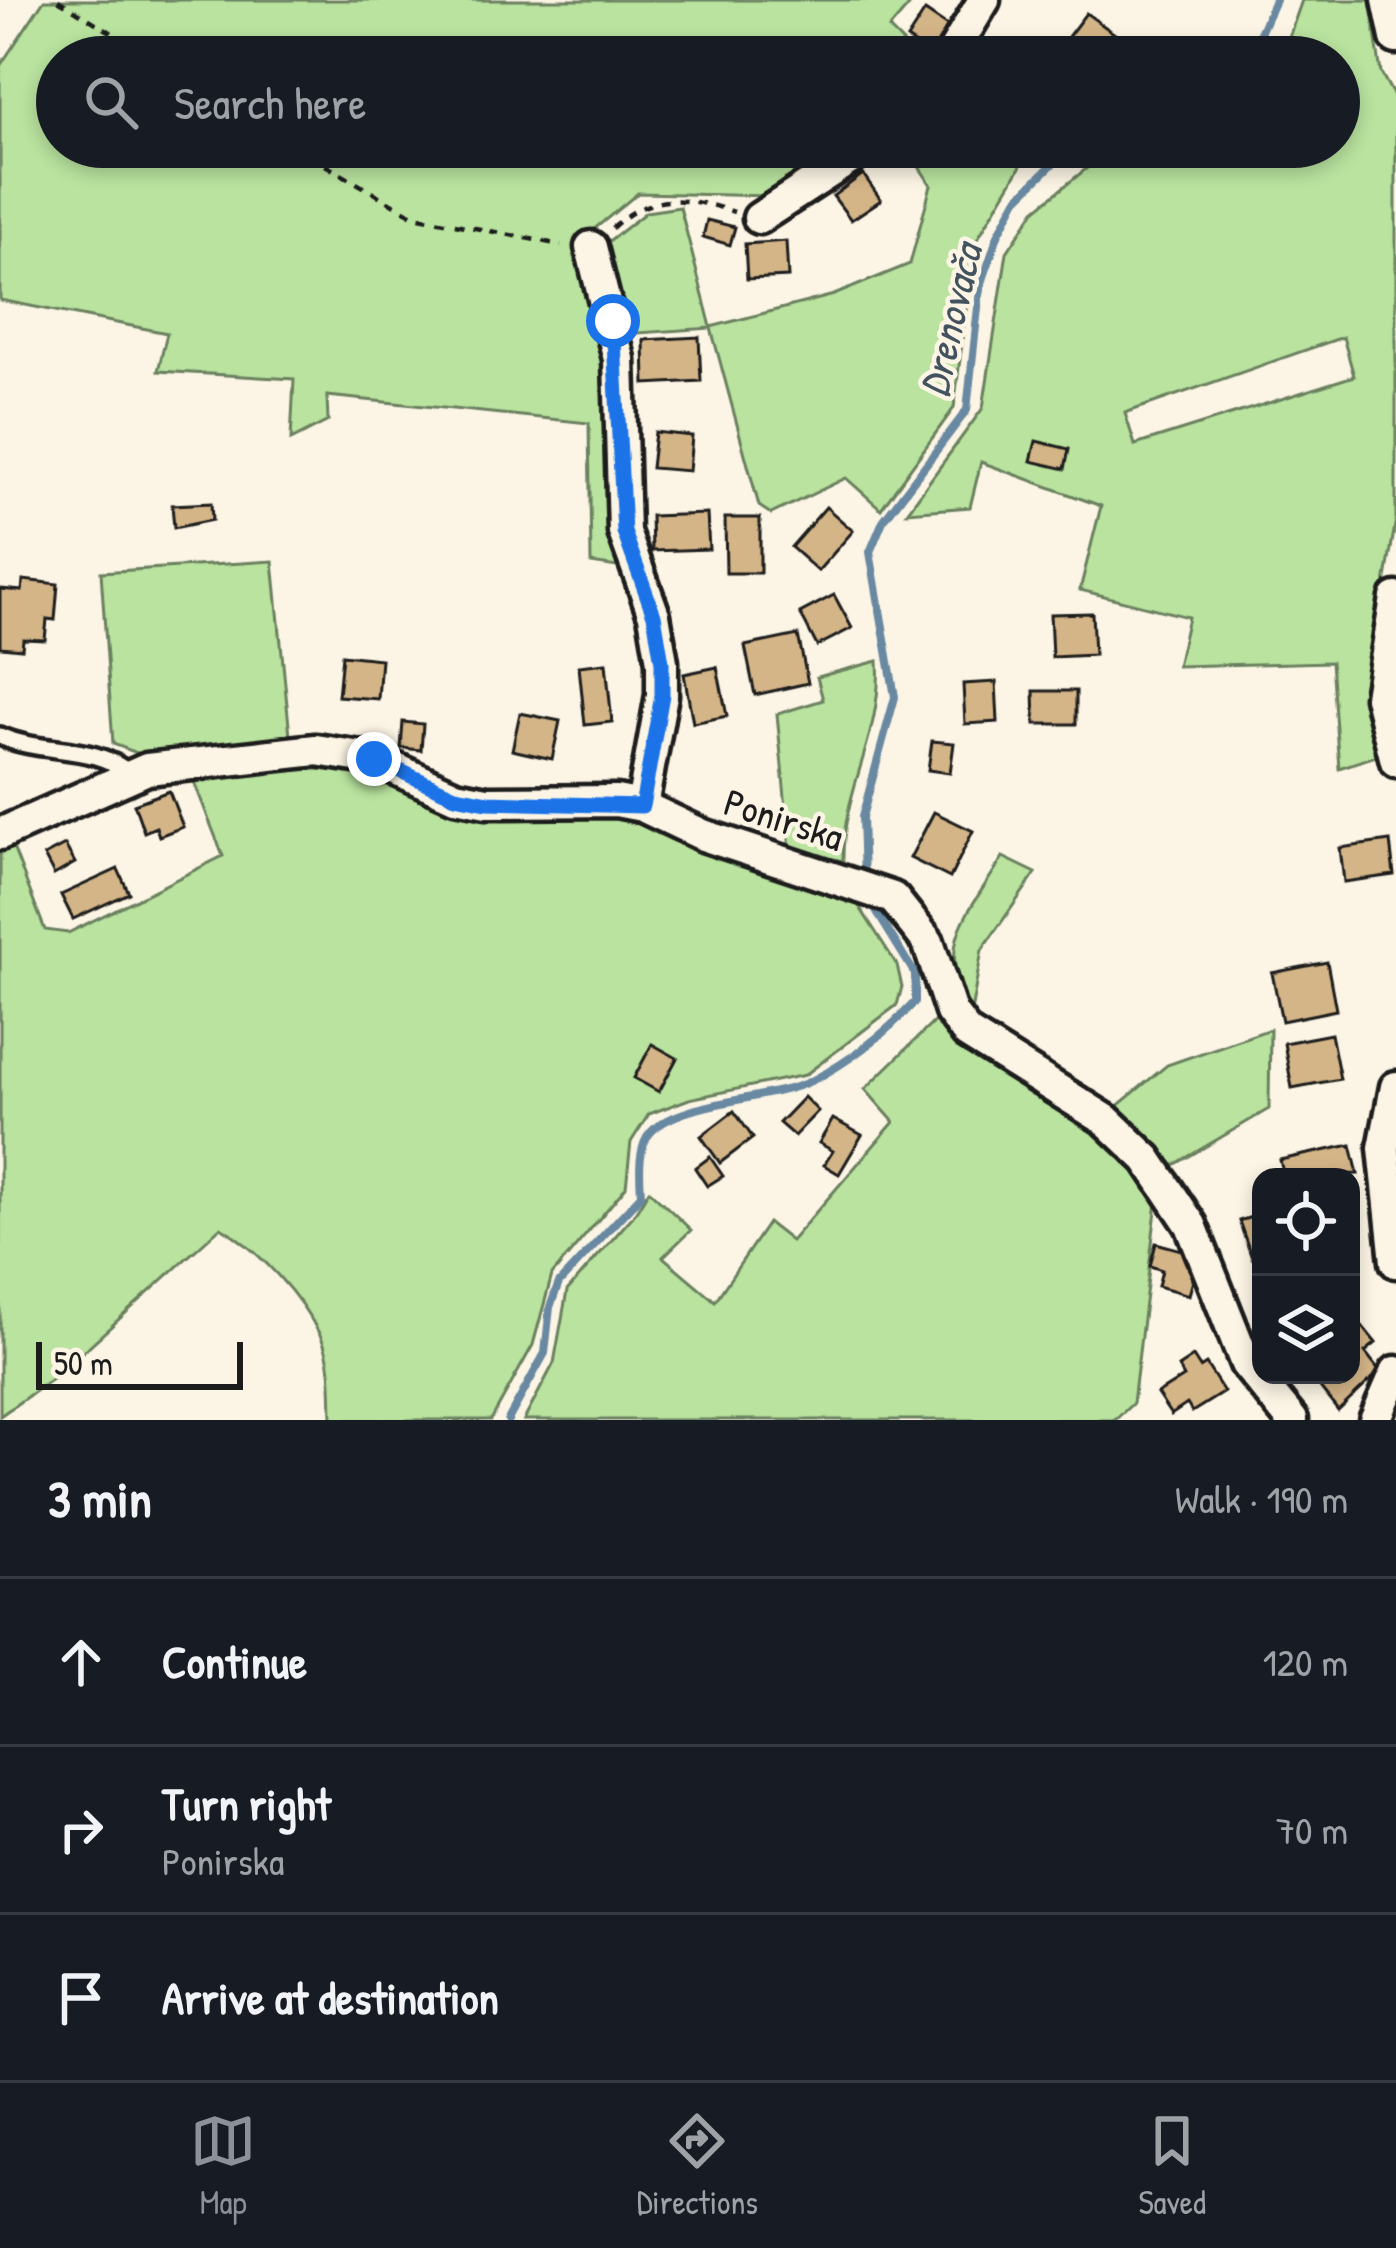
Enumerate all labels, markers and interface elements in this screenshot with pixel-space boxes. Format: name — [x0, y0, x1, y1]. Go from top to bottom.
search box — [36, 36, 1360, 168]
icon: search — [78, 69, 144, 135]
text: Search here — [174, 72, 366, 133]
water label: Drenovača — [904, 234, 996, 402]
route start — [586, 294, 640, 348]
route end — [347, 732, 401, 786]
street label: Ponirska — [718, 774, 851, 863]
map controls — [1252, 1168, 1360, 1384]
button: locate — [1252, 1168, 1360, 1276]
button: layers — [1252, 1276, 1360, 1384]
scale bar — [36, 1336, 243, 1389]
text: 50 m — [54, 1341, 113, 1385]
text: 3 min — [48, 1464, 152, 1533]
text: Walk · 190 m — [1175, 1472, 1348, 1525]
icon: ahead — [48, 1629, 114, 1695]
text: Continue — [162, 1631, 307, 1692]
text: 120 m — [1263, 1635, 1348, 1688]
text: Turn right — [162, 1773, 331, 1834]
icon: right — [48, 1797, 114, 1863]
text: 70 m — [1276, 1803, 1348, 1856]
text: Ponirska — [162, 1834, 284, 1887]
icon: arrive — [48, 1965, 114, 2031]
text: Arrive at destination — [162, 1967, 499, 2028]
tab: Map — [190, 2108, 256, 2224]
tab: Directions — [637, 2108, 758, 2224]
tab: Saved — [1138, 2108, 1206, 2224]

